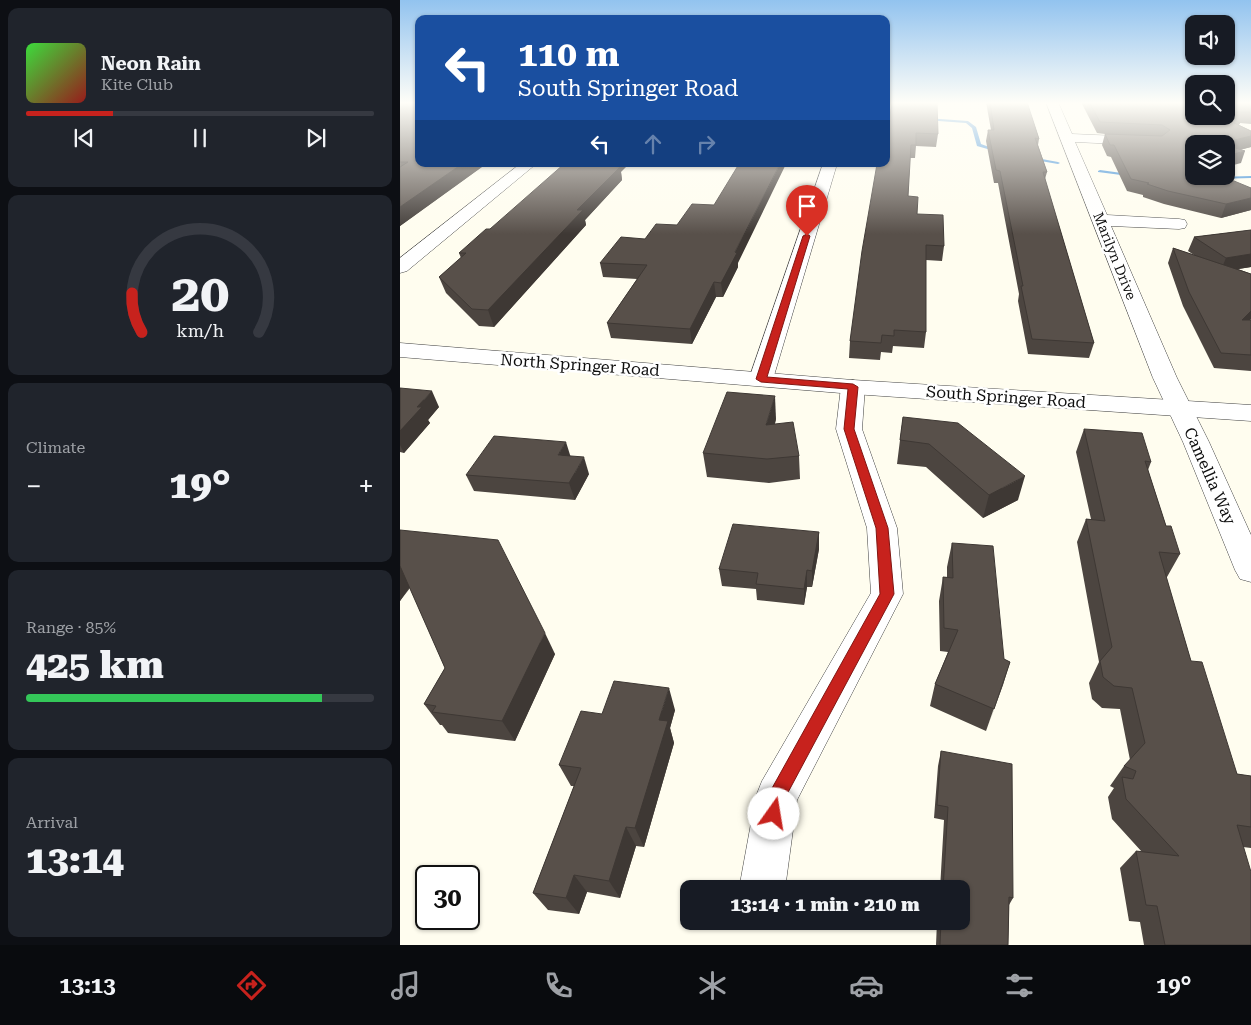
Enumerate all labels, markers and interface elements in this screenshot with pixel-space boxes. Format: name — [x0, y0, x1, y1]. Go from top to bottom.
map controls — [1185, 15, 1235, 185]
button: sound — [1185, 15, 1235, 65]
text: 110 m — [518, 34, 619, 75]
icon: left — [435, 35, 500, 100]
text: Neon Rain — [101, 52, 201, 75]
text: Kite Club — [101, 75, 173, 94]
button: search — [1185, 75, 1235, 125]
text: South Springer Road — [518, 76, 738, 101]
icon: previous — [70, 124, 98, 152]
icon: pause — [186, 124, 214, 152]
icon: next — [302, 124, 330, 152]
icon: left — [586, 130, 614, 158]
icon: ahead — [639, 130, 667, 158]
icon: right — [692, 130, 720, 158]
button: layers — [1185, 135, 1235, 185]
pin — [786, 185, 828, 236]
icon: arrive — [793, 192, 821, 220]
street label: Marilyn Drive — [1090, 210, 1140, 302]
text: 20 — [171, 263, 229, 324]
text: km/h — [176, 320, 224, 341]
street label: North Springer Road — [500, 350, 660, 380]
street label: South Springer Road — [925, 382, 1087, 412]
street label: Camellia Way — [1180, 424, 1240, 528]
text: Climate — [26, 438, 85, 457]
text: 19° — [169, 463, 231, 507]
text: − — [26, 470, 42, 503]
text: + — [358, 470, 374, 503]
text: Range · 85% — [26, 618, 116, 637]
text: 425 km — [26, 643, 164, 687]
position arrow — [747, 787, 799, 839]
text: Arrival — [26, 813, 78, 832]
text: 13:14 — [26, 838, 124, 882]
speed limit sign: 30 — [415, 865, 480, 930]
text: 13:14 · 1 min · 210 m — [730, 893, 920, 916]
icon: directions — [234, 968, 269, 1003]
icon: music — [388, 968, 423, 1003]
icon: phone — [541, 968, 576, 1003]
icon: climate — [695, 968, 730, 1003]
icon: car — [849, 968, 884, 1003]
icon: filters — [1002, 968, 1037, 1003]
text: 13:13 — [59, 973, 115, 998]
text: 19° — [1156, 973, 1192, 998]

